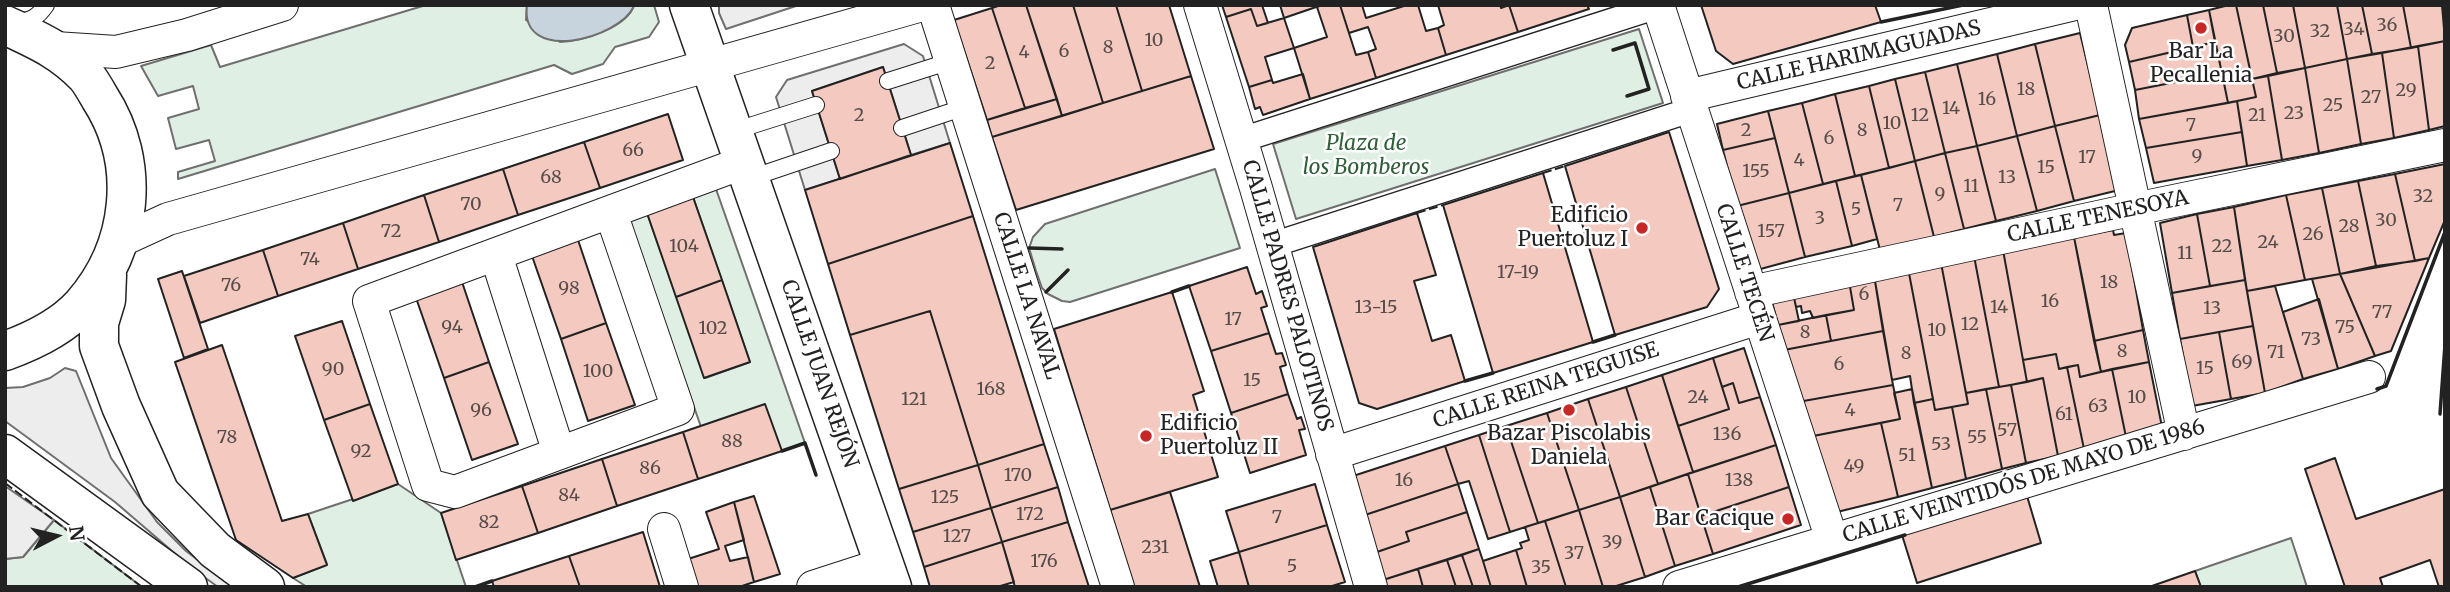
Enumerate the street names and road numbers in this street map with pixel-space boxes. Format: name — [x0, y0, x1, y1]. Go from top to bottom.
street label: CALLE HARIMAGUADAS — [1735, 16, 1983, 96]
street label: CALLE PADRES PALOTINOS — [1236, 157, 1338, 435]
street label: CALLE TENESOYA — [2005, 185, 2191, 249]
street label: CALLE TECÉN — [1710, 201, 1778, 345]
street label: CALLE LA NAVAL — [987, 209, 1065, 383]
street label: CALLE JUAN REJÓN — [775, 277, 863, 471]
street label: CALLE REINA TEGUISE — [1430, 338, 1662, 434]
street label: CALLE VEINTIDÓS DE MAYO DE 1986 — [1840, 415, 2208, 549]

